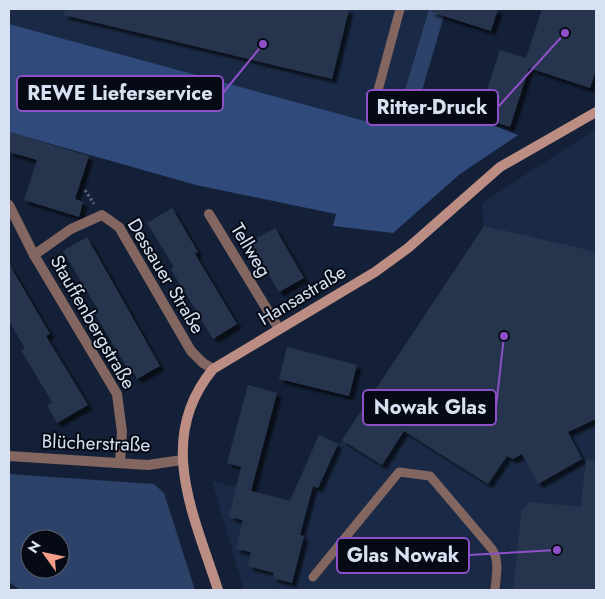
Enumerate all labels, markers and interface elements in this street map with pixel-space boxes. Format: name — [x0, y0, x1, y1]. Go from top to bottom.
callout: REWE Lieferservice — [17, 76, 223, 111]
text: REWE Lieferservice — [27, 79, 213, 108]
callout: Ritter-Druck — [367, 90, 498, 125]
text: Ritter-Druck — [376, 93, 488, 122]
street label: Dessauer Straße — [121, 213, 211, 339]
street label: Tellweg — [224, 218, 278, 282]
street label: Stauffenbergstraße — [44, 250, 142, 394]
street label: Hansastraße — [253, 258, 351, 332]
callout: Nowak Glas — [363, 390, 496, 425]
text: Nowak Glas — [374, 393, 486, 422]
street label: Blücherstraße — [41, 428, 151, 458]
north arrow — [20, 529, 70, 579]
text: N — [23, 537, 46, 557]
callout: Glas Nowak — [337, 538, 469, 573]
text: Glas Nowak — [347, 541, 460, 570]

